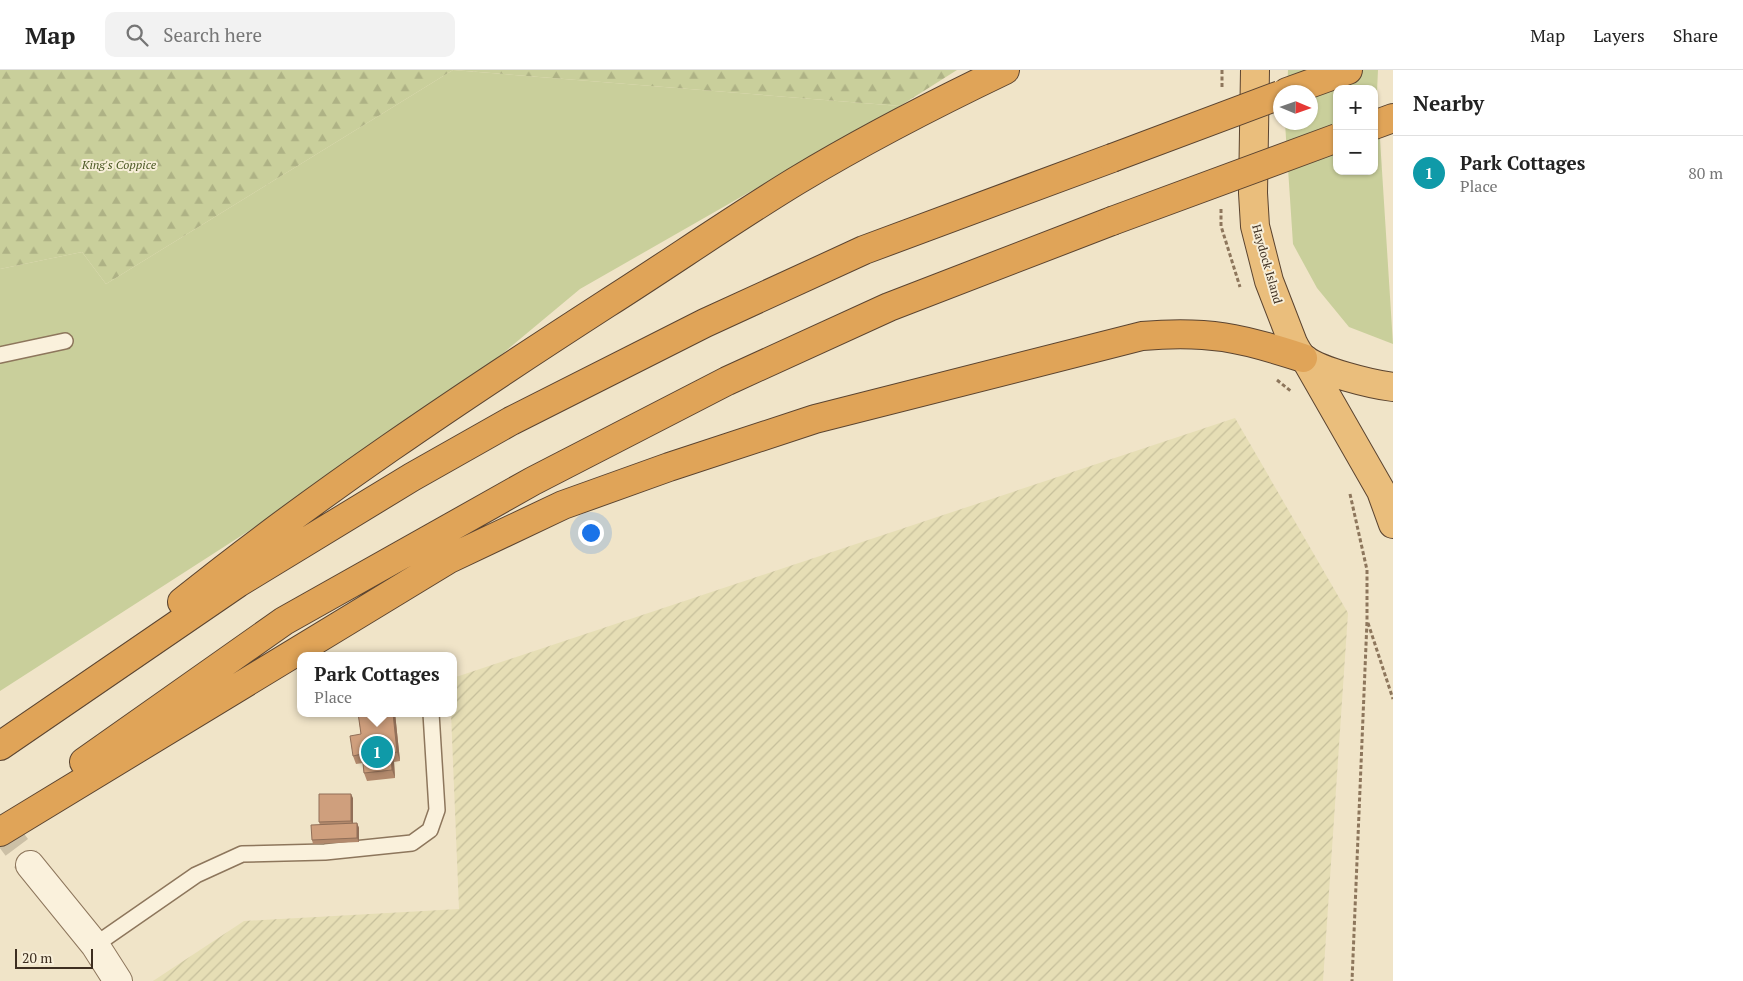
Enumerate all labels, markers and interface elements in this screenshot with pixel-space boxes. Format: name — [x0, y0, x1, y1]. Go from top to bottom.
search box — [105, 12, 455, 57]
text: Map — [25, 19, 75, 51]
icon: search — [123, 21, 151, 49]
text: Search here — [163, 22, 262, 47]
text: Map — [1530, 23, 1565, 47]
text: Layers — [1593, 23, 1645, 47]
text: Share — [1673, 23, 1718, 47]
north arrow — [1273, 85, 1318, 130]
map controls — [1333, 85, 1378, 175]
button: + — [1333, 85, 1378, 130]
text: Nearby — [1413, 89, 1484, 117]
button: − — [1333, 130, 1378, 175]
text: Park Cottages — [1460, 150, 1585, 175]
park label: King's Coppice — [81, 157, 157, 172]
text: 1 — [1424, 162, 1434, 184]
text: 80 m — [1688, 162, 1723, 184]
text: Place — [1460, 175, 1498, 197]
street label: Haydock Island — [1249, 223, 1286, 306]
your location — [578, 520, 604, 546]
popup — [297, 652, 457, 717]
text: Park Cottages — [314, 661, 440, 686]
text: Place — [314, 686, 352, 708]
pin: 1 — [361, 733, 393, 771]
scale bar — [15, 946, 92, 969]
text: 20 m — [22, 948, 52, 967]

